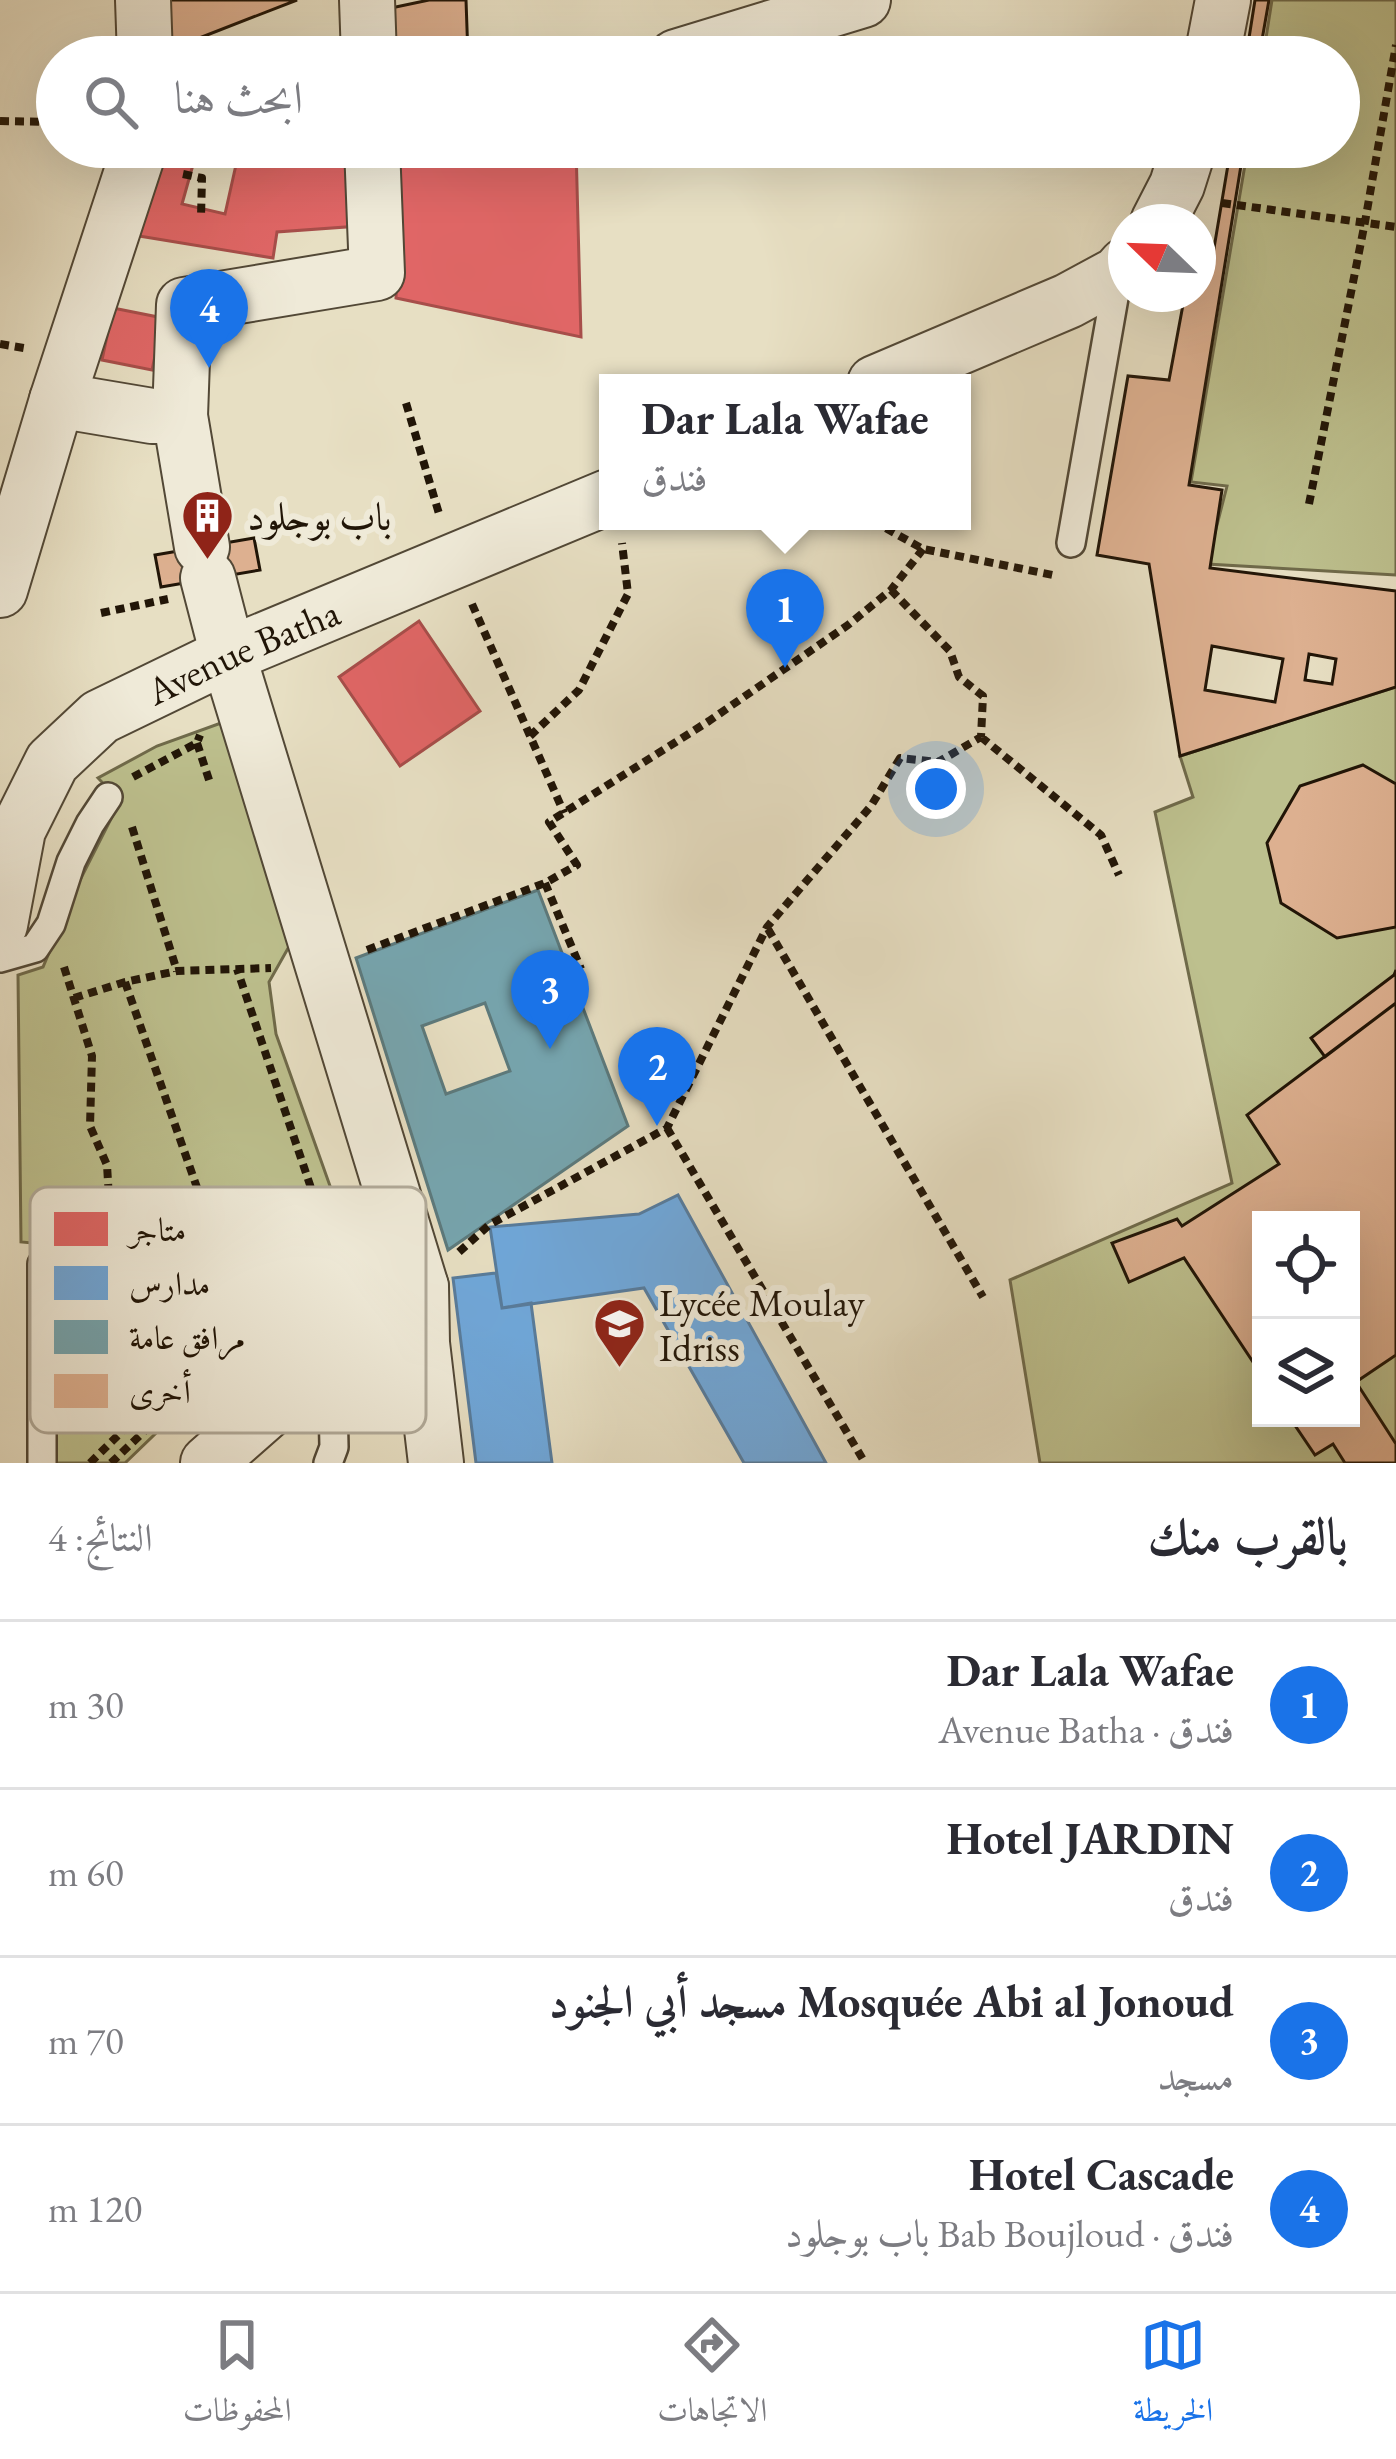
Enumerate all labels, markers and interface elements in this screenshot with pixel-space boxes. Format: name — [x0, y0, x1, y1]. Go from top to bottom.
search box — [36, 36, 1360, 168]
text: ابحث هنا — [174, 68, 303, 126]
icon: search — [78, 69, 144, 135]
north arrow — [1108, 204, 1216, 312]
pin: 4 — [170, 269, 248, 368]
popup — [599, 374, 971, 530]
text: Dar Lala Wafae — [641, 389, 929, 447]
text: فندق — [641, 452, 707, 503]
building icon: باب بوجلود — [180, 488, 236, 562]
place label: باب بوجلود — [247, 491, 392, 542]
pin: 1 — [746, 569, 824, 668]
street label: Avenue Batha — [137, 586, 348, 717]
your location — [906, 759, 966, 819]
pin: 3 — [511, 950, 589, 1049]
pin: 2 — [618, 1027, 696, 1126]
legend — [30, 1187, 426, 1433]
text: متاجر — [126, 1208, 186, 1251]
map controls — [1252, 1211, 1360, 1427]
button: locate — [1252, 1211, 1360, 1319]
text: مدارس — [129, 1262, 210, 1305]
place label: Lycée Moulay Idriss — [659, 1277, 866, 1373]
school or university icon: Lycée Moulay Idriss — [592, 1296, 648, 1370]
text: مرافق عامة — [129, 1316, 245, 1361]
button: layers — [1252, 1319, 1360, 1427]
text: أخرى — [129, 1368, 191, 1413]
text: بالقرب منك — [1147, 1503, 1348, 1569]
text: النتائج: 4 — [48, 1512, 153, 1563]
text: Dar Lala Wafae — [947, 1641, 1234, 1699]
text: 30 m — [48, 1679, 124, 1730]
text: 1 — [1299, 1679, 1319, 1730]
text: فندق · Avenue Batha — [938, 1704, 1234, 1755]
text: Hotel JARDIN — [947, 1809, 1234, 1867]
text: 60 m — [48, 1847, 124, 1898]
text: 2 — [1299, 1847, 1319, 1898]
text: فندق — [1168, 1872, 1234, 1923]
text: Mosquée Abi al Jonoud مسجد أبي الجنود — [549, 1972, 1234, 2030]
text: 70 m — [48, 2015, 124, 2066]
text: 3 — [1299, 2015, 1319, 2066]
text: مسجد — [1157, 2051, 1234, 2102]
text: Hotel Cascade — [969, 2145, 1234, 2203]
text: 120 m — [48, 2183, 142, 2234]
text: 4 — [1299, 2183, 1319, 2234]
text: فندق · Bab Boujloud باب بوجلود — [785, 2208, 1234, 2259]
tab: المحفوظات — [183, 2312, 292, 2442]
tab: الاتجاهات — [657, 2312, 767, 2442]
tab: الخريطة — [1133, 2312, 1213, 2442]

